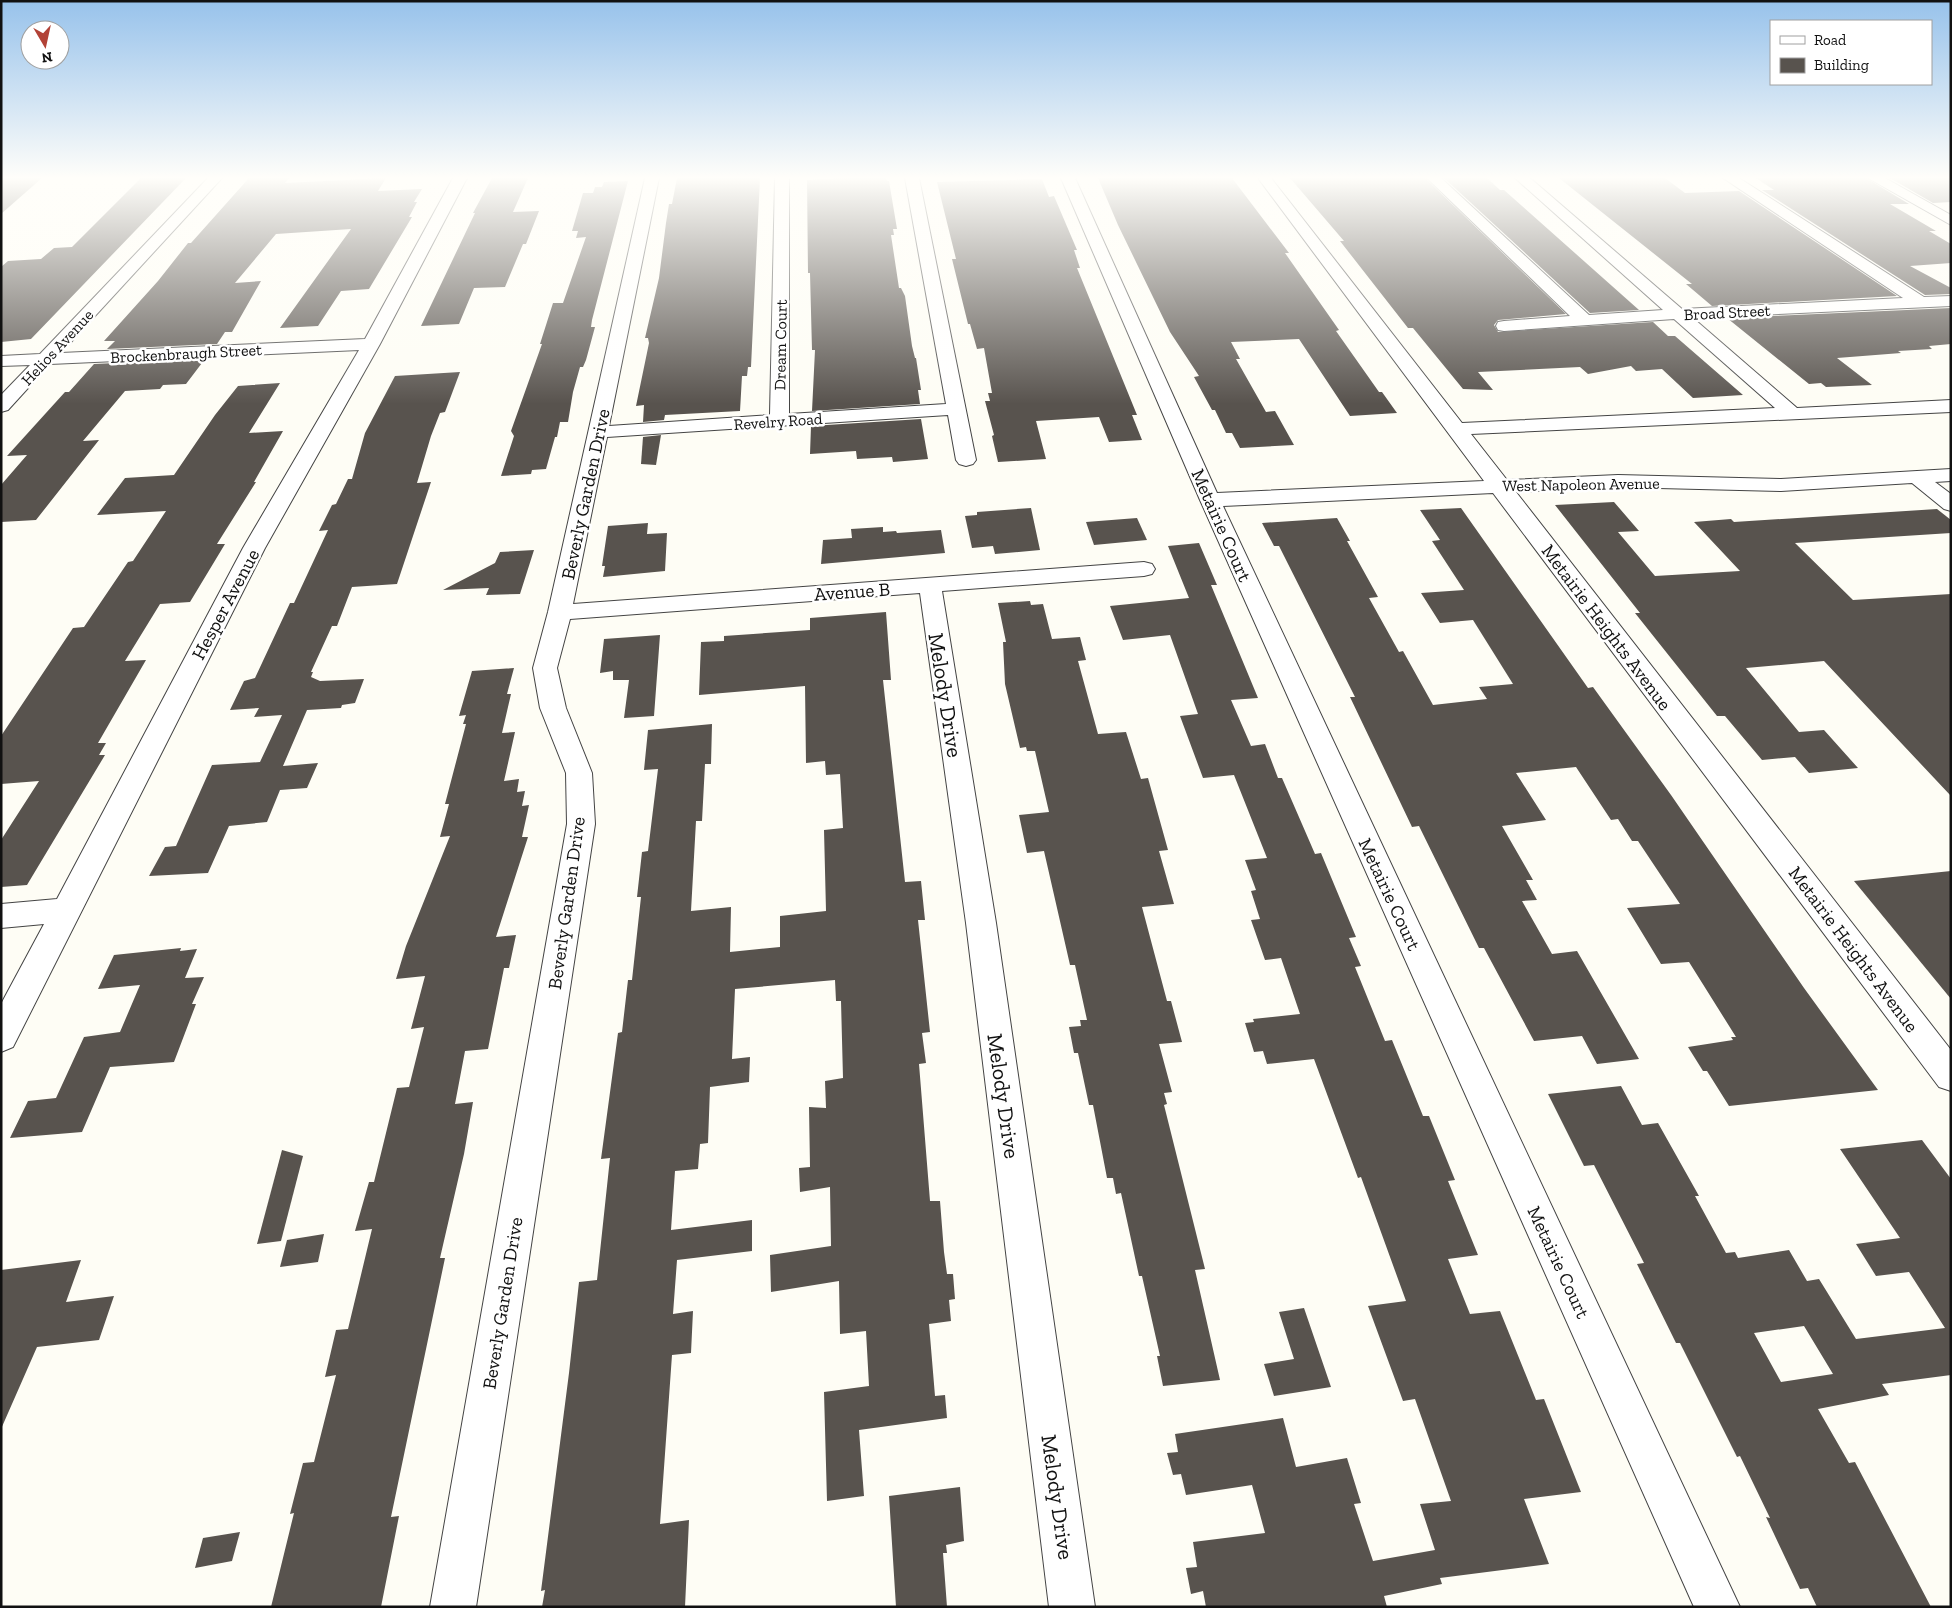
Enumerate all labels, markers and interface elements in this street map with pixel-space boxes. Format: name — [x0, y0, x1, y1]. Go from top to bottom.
north arrow — [20, 20, 70, 70]
legend — [1770, 20, 1932, 85]
text: Road — [1814, 31, 1847, 49]
text: N — [40, 48, 54, 67]
text: Building — [1814, 56, 1869, 74]
street label: Dream Court — [770, 299, 791, 391]
street label: Broad Street — [1683, 301, 1771, 324]
street label: Helios Avenue — [17, 305, 97, 389]
street label: Brockenbraugh Street — [110, 340, 263, 367]
street label: Beverly Garden Drive — [556, 406, 615, 582]
street label: Revelry Road — [733, 409, 823, 434]
street label: Metairie Court — [1186, 465, 1257, 585]
street label: West Napoleon Avenue — [1502, 474, 1660, 495]
street label: Metairie Heights Avenue — [1537, 540, 1677, 715]
street label: Hesper Avenue — [187, 545, 264, 664]
street label: Avenue B — [813, 577, 891, 606]
street label: Melody Drive — [922, 631, 969, 759]
street label: Beverly Garden Drive — [543, 815, 590, 991]
street label: Metairie Court — [1354, 834, 1426, 954]
street label: Metairie Heights Avenue — [1784, 862, 1924, 1037]
street label: Melody Drive — [981, 1032, 1026, 1160]
street label: Metairie Court — [1523, 1202, 1595, 1322]
street label: Beverly Garden Drive — [478, 1215, 527, 1391]
street label: Melody Drive — [1035, 1433, 1080, 1561]

